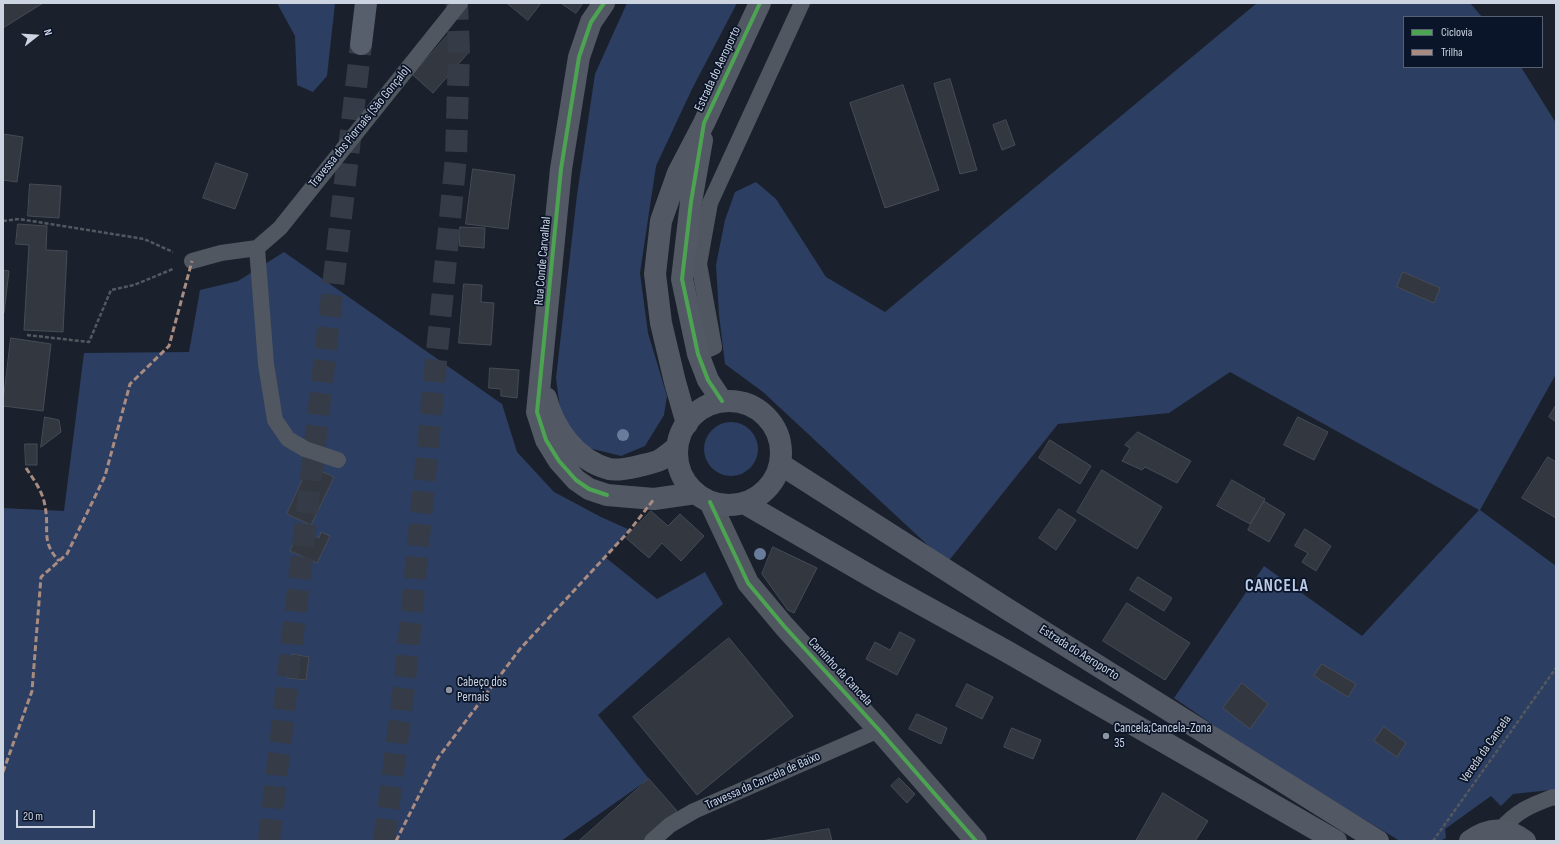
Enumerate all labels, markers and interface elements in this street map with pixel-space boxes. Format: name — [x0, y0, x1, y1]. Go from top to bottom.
north arrow — [16, 16, 56, 56]
legend — [1403, 16, 1543, 68]
street label: Estrada do Aeroporto — [692, 24, 744, 114]
text: Ciclovia — [1441, 25, 1472, 40]
text: N — [41, 28, 55, 37]
text: Trilha — [1441, 45, 1463, 60]
street label: Travessa dos Piornais (São Gonçalo) — [306, 63, 414, 191]
street label: Rua Conde Carvalhal — [531, 216, 555, 306]
district label: CANCELA — [1245, 577, 1309, 597]
street label: Estrada do Aeroporto — [1036, 622, 1122, 684]
street label: Caminho da Cancela — [804, 635, 876, 709]
place label: Cabeço dos Pernais — [457, 675, 507, 706]
marker: Cabeço dos Pernais — [444, 685, 454, 695]
street label: Vereda da Cancela — [1457, 712, 1515, 786]
place label: Cancela;Cancela-Zona 35 — [1114, 721, 1211, 752]
marker: Cancela;Cancela-Zona 35 — [1101, 731, 1111, 741]
street label: Travessa da Cancela de Baixo — [703, 749, 823, 813]
scale bar — [18, 802, 97, 828]
text: 20 m — [23, 809, 43, 824]

